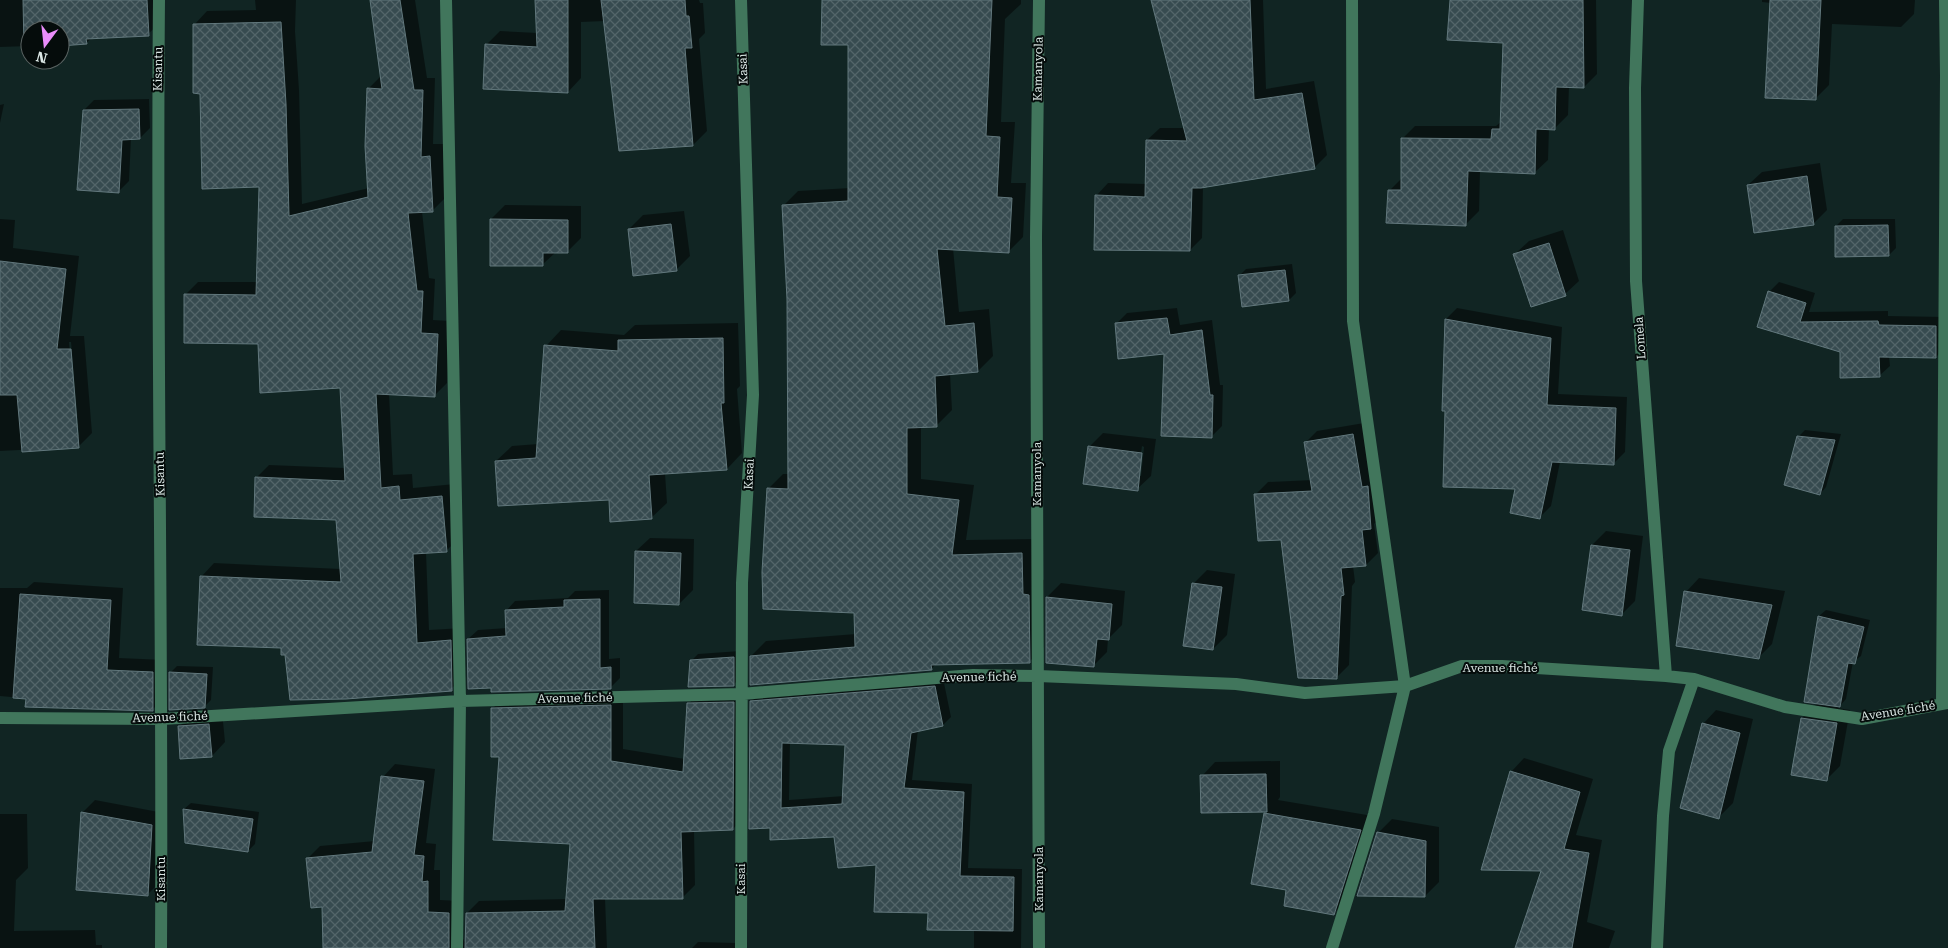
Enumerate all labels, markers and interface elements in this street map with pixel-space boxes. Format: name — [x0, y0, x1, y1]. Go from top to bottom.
north arrow — [20, 20, 70, 70]
street label: Kamanyola — [1030, 36, 1046, 101]
street label: Kisantu — [151, 46, 165, 91]
text: N — [34, 48, 49, 67]
street label: Kasai — [735, 53, 751, 85]
street label: Lomela — [1632, 316, 1648, 360]
street label: Kamanyola — [1030, 441, 1044, 506]
street label: Kisantu — [153, 451, 167, 496]
street label: Kasai — [741, 458, 757, 490]
street label: Avenue fiché — [1462, 661, 1538, 675]
street label: Avenue fiché — [941, 669, 1017, 685]
street label: Avenue fiché — [537, 690, 613, 706]
street label: Avenue fiché — [1860, 698, 1937, 724]
street label: Avenue fiché — [132, 709, 208, 725]
street label: Kamanyola — [1032, 846, 1046, 911]
street label: Kisantu — [154, 856, 168, 901]
street label: Kasai — [734, 863, 748, 895]

